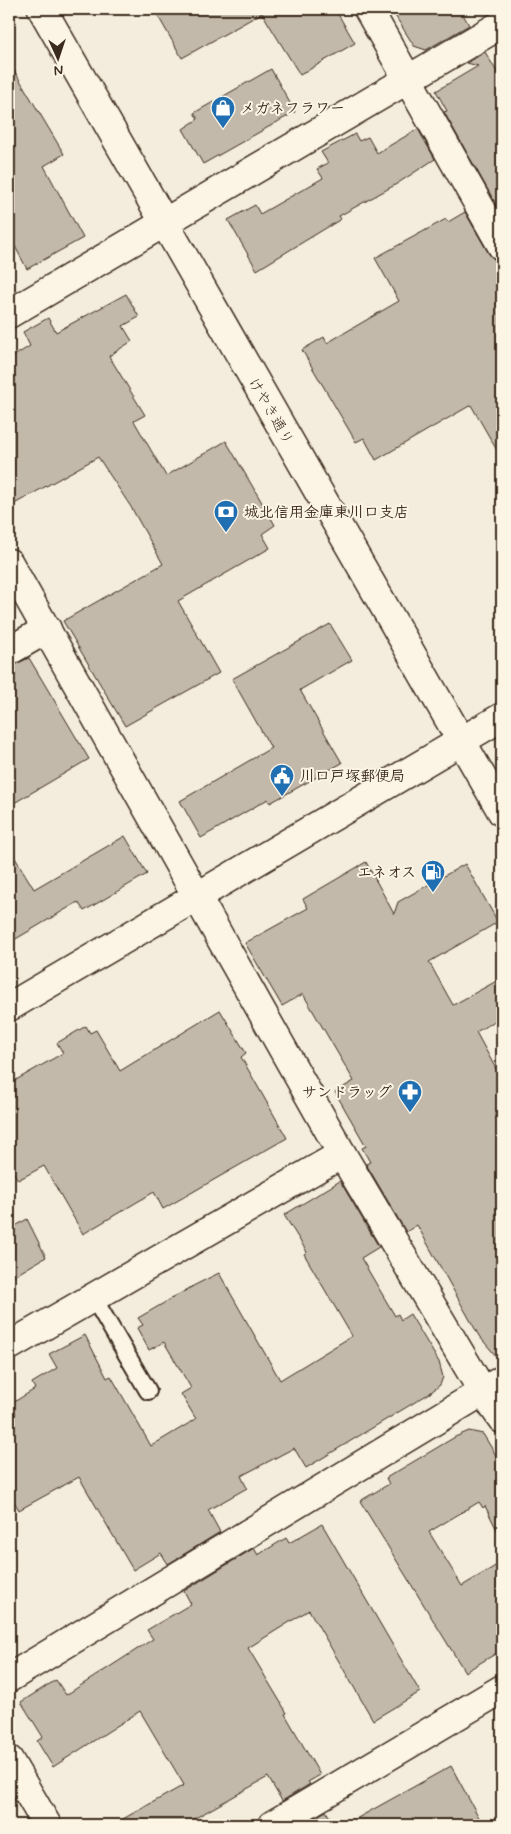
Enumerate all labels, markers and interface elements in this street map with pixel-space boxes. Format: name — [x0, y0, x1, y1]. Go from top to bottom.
north arrow — [32, 32, 82, 82]
text: N — [53, 61, 64, 79]
shop icon: メガネフラワー — [210, 95, 236, 129]
place label: メガネフラワー — [240, 99, 345, 119]
street label: けやき通り — [243, 374, 298, 449]
bank icon: 城北信用金庫東川口支店 — [213, 499, 239, 533]
place label: 城北信用金庫東川口支店 — [244, 503, 409, 523]
public building icon: 川口戸塚郵便局 — [269, 763, 295, 797]
place label: 川口戸塚郵便局 — [300, 767, 405, 787]
fuel station icon: エネオス — [420, 859, 446, 893]
place label: エネオス — [357, 863, 416, 883]
pharmacy icon: サンドラッグ — [397, 1079, 423, 1113]
place label: サンドラッグ — [302, 1083, 392, 1103]

